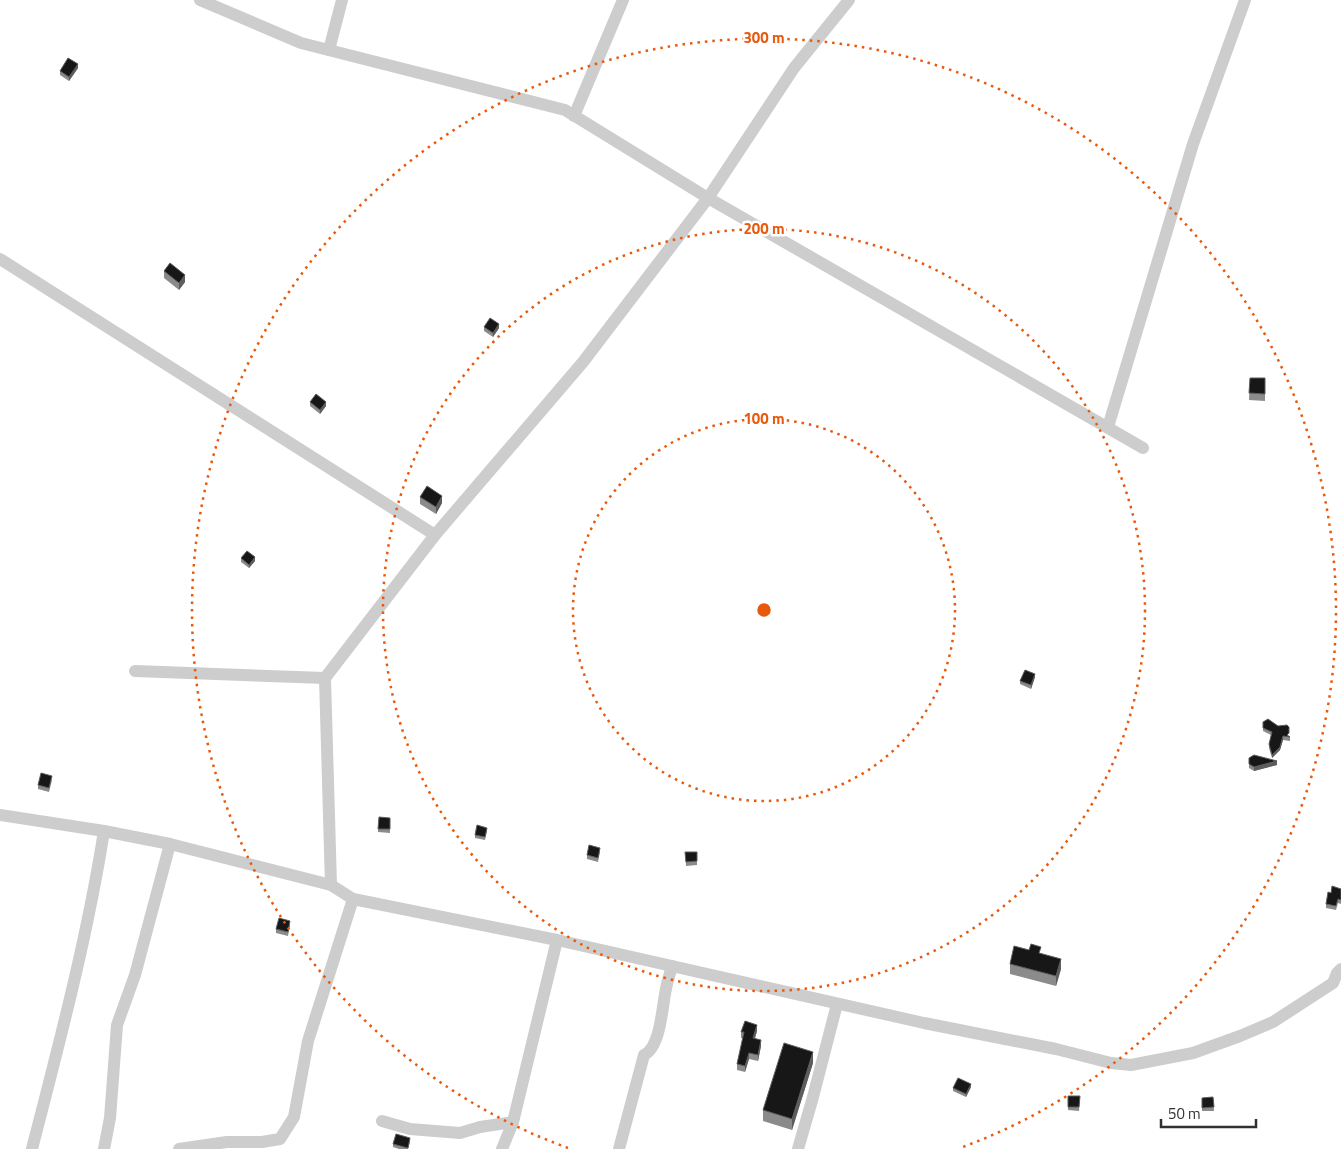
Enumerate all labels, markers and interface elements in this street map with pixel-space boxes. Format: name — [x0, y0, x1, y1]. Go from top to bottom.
text: 300 m — [743, 26, 785, 49]
text: 200 m — [743, 217, 785, 240]
text: 100 m — [743, 407, 785, 430]
centre of rings — [755, 601, 773, 619]
scale bar — [1161, 1096, 1256, 1128]
text: 50 m — [1168, 1102, 1201, 1125]

